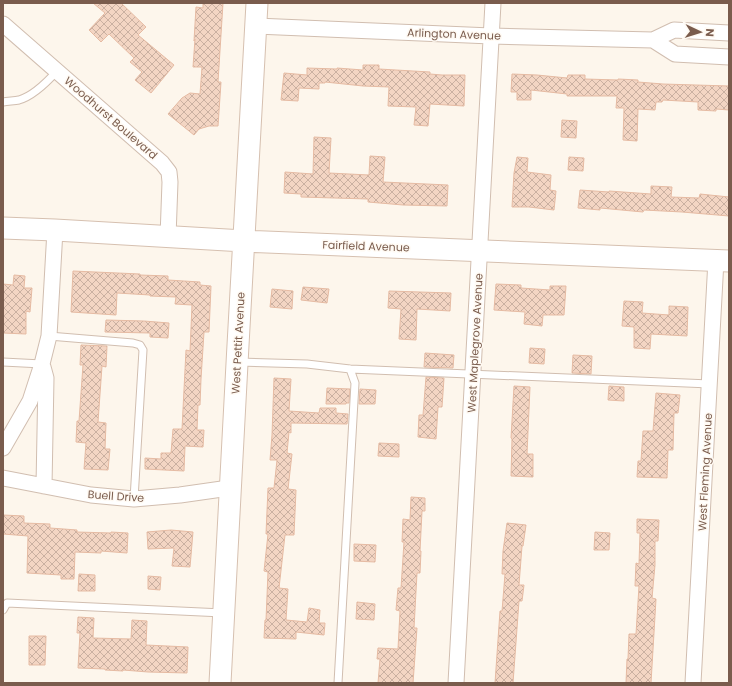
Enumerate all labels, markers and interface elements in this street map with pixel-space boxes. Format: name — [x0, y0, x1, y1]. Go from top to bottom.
north arrow — [680, 12, 720, 52]
street label: Arlington Avenue — [407, 24, 501, 44]
text: N — [702, 28, 718, 37]
street label: Woodhurst Boulevard — [61, 73, 161, 163]
street label: Fairfield Avenue — [322, 236, 410, 256]
street label: West Maplegrove Avenue — [463, 273, 487, 413]
street label: West Pettit Avenue — [227, 291, 249, 395]
street label: West Fleming Avenue — [694, 412, 716, 531]
street label: Buell Drive — [87, 486, 145, 506]

